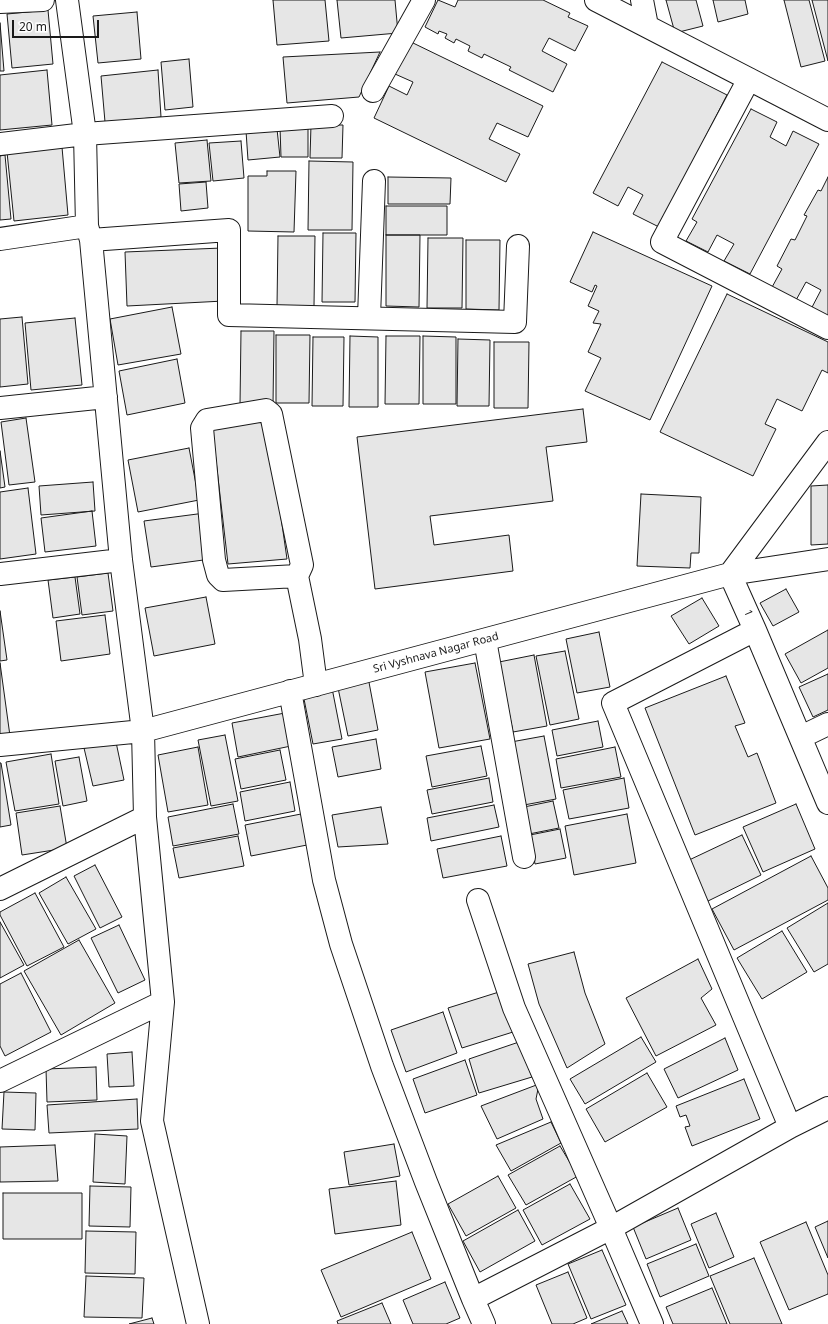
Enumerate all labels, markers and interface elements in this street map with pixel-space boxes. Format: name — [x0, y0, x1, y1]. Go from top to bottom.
scale bar — [14, 12, 101, 38]
text: 20 m — [19, 18, 47, 35]
street label: 1 — [741, 607, 755, 619]
street label: Sri Vyshnava Nagar Road — [372, 630, 500, 676]

